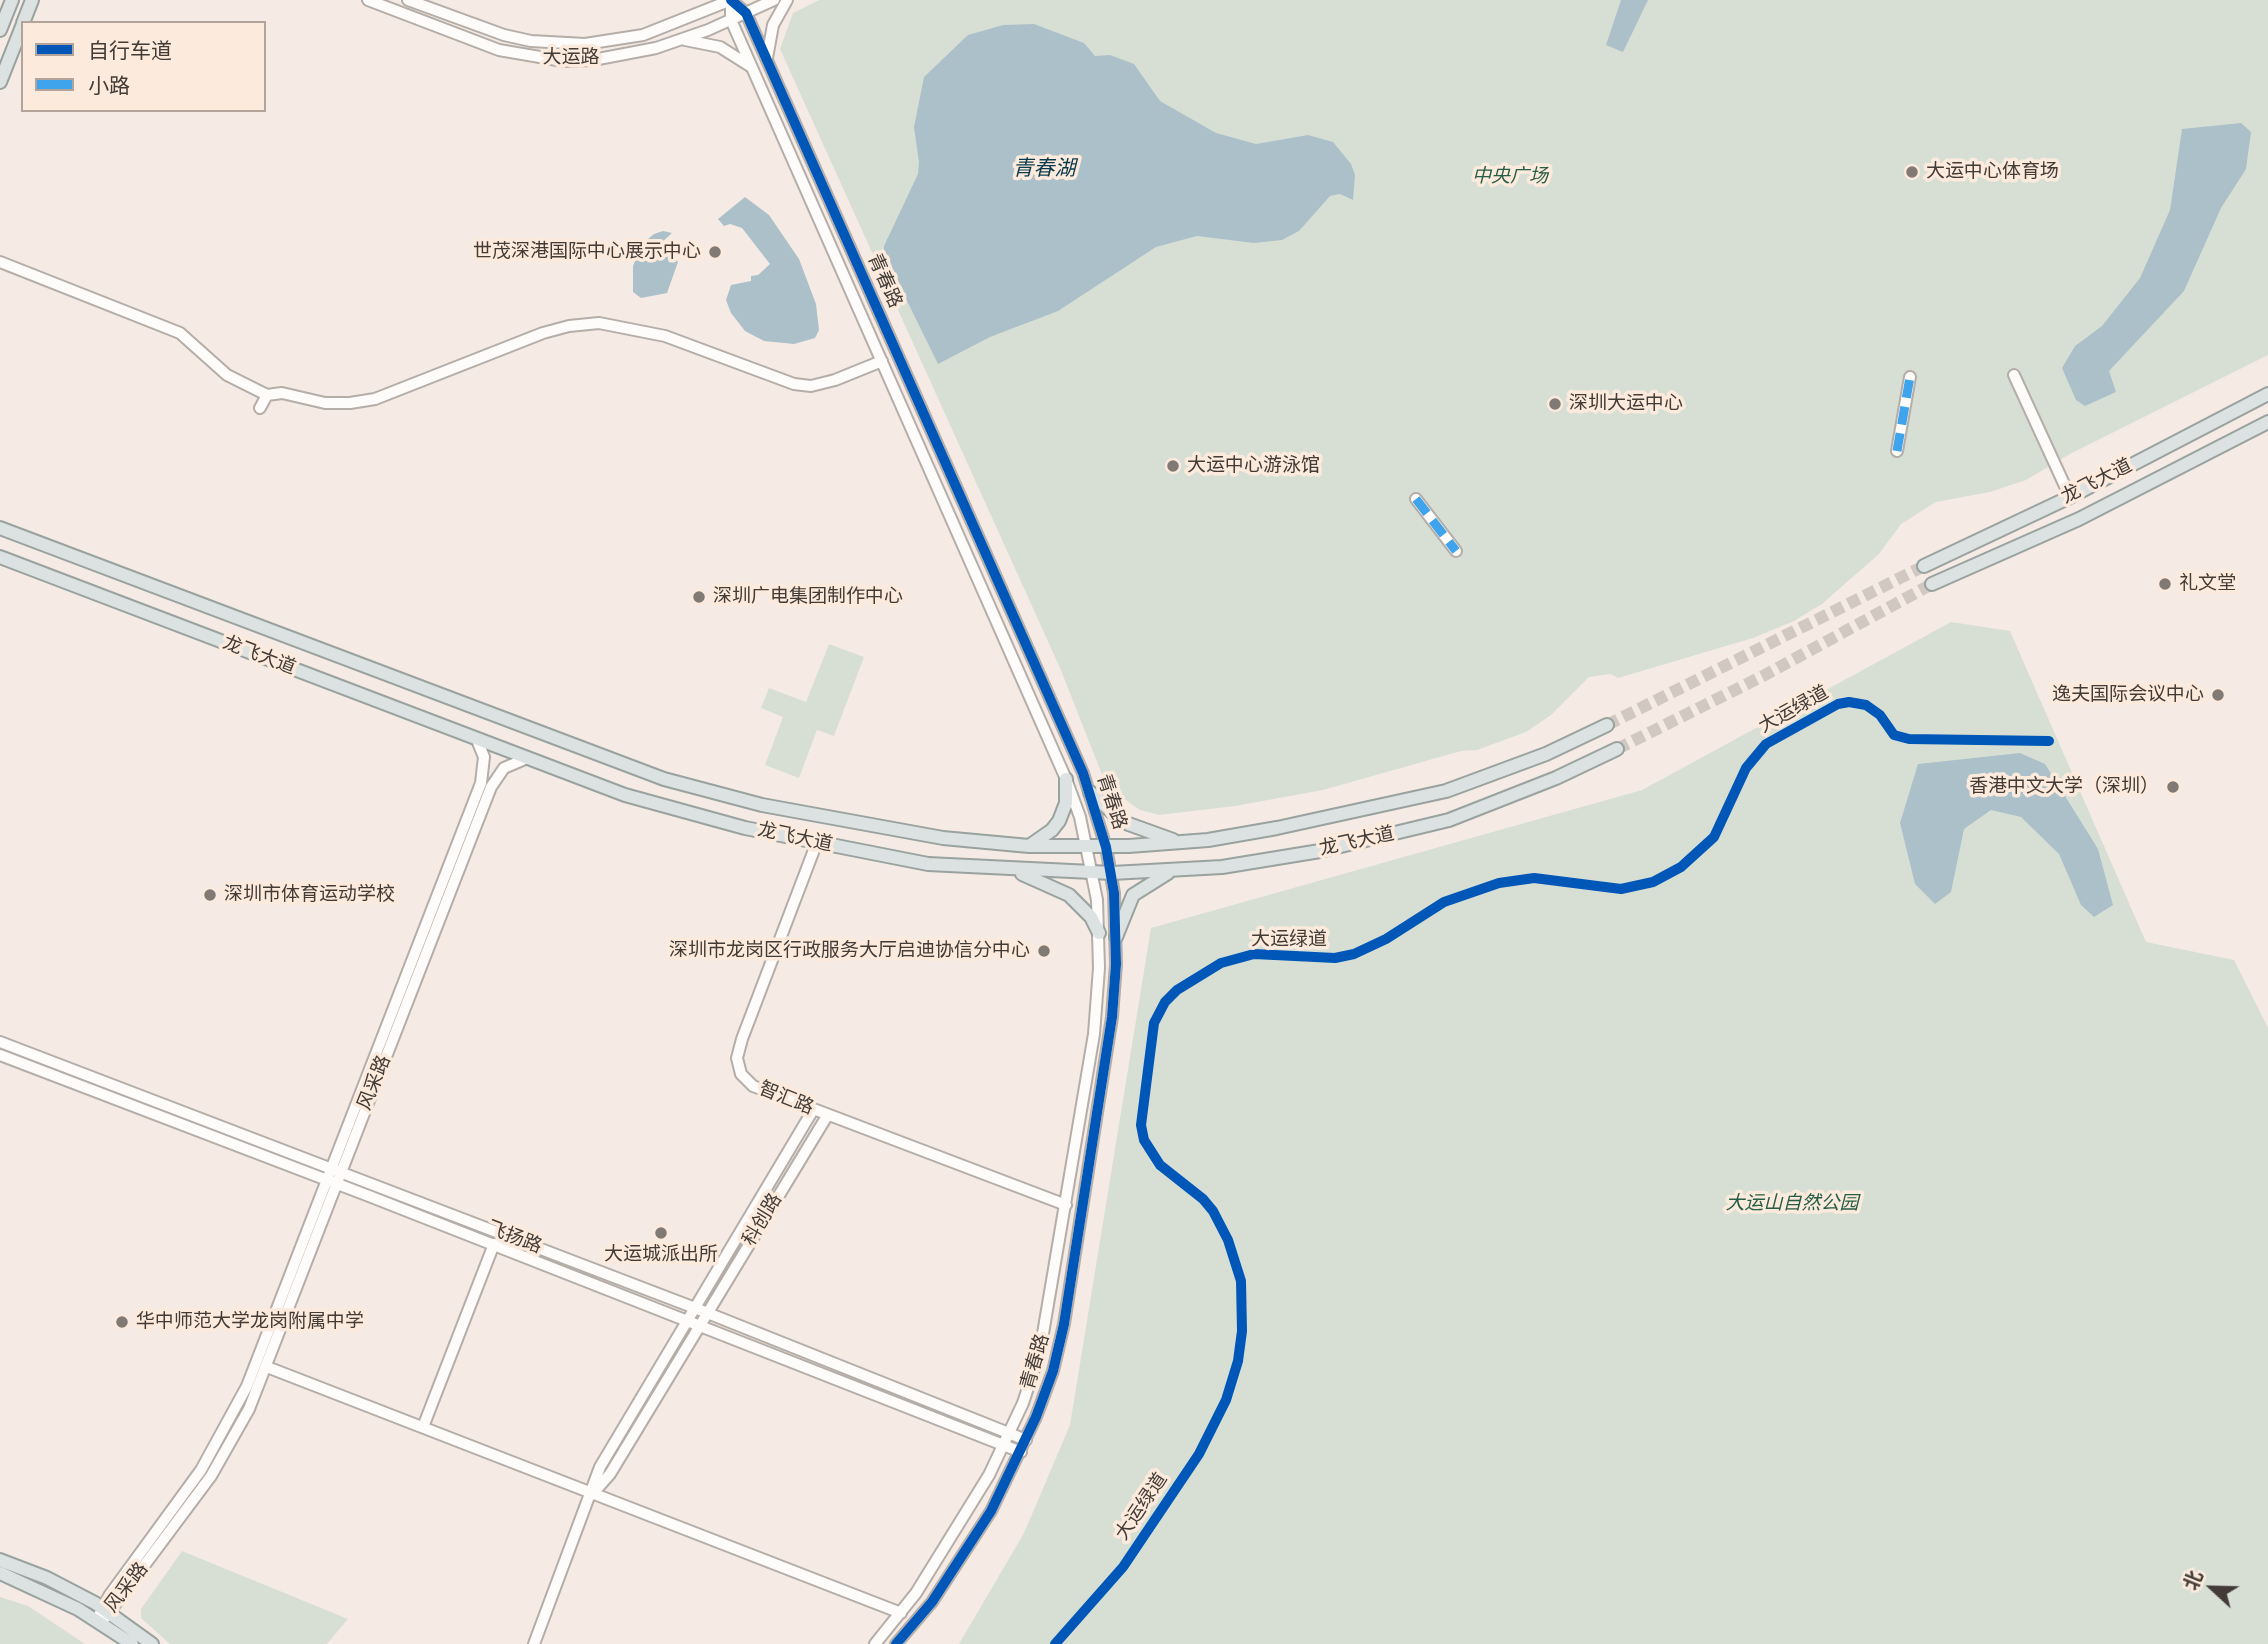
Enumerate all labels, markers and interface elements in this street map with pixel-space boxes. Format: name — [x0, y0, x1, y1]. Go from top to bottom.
legend — [21, 21, 266, 112]
text: 自行车道 — [88, 36, 172, 65]
street label: 大运路 — [543, 47, 599, 69]
text: 小路 — [88, 71, 130, 100]
water label: 青春湖 — [1013, 157, 1075, 183]
place label: 大运中心体育场 — [1926, 161, 2059, 183]
marker: 大运中心体育场 — [1904, 164, 1920, 180]
park label: 中央广场 — [1472, 166, 1548, 188]
place label: 世茂深港国际中心展示中心 — [473, 241, 701, 263]
marker: 世茂深港国际中心展示中心 — [707, 244, 723, 260]
street label: 青春路 — [862, 250, 906, 312]
place label: 深圳大运中心 — [1569, 393, 1683, 415]
marker: 深圳大运中心 — [1547, 396, 1563, 412]
place label: 大运中心游泳馆 — [1187, 455, 1320, 477]
street label: 龙飞大道 — [2058, 455, 2136, 509]
marker: 大运中心游泳馆 — [1165, 458, 1181, 474]
place label: 礼文堂 — [2179, 573, 2236, 595]
marker: 礼文堂 — [2157, 576, 2173, 592]
place label: 深圳广电集团制作中心 — [713, 586, 903, 608]
marker: 深圳广电集团制作中心 — [691, 589, 707, 605]
street label: 龙飞大道 — [219, 632, 299, 680]
street label: 大运绿道 — [1755, 682, 1833, 738]
place label: 逸夫国际会议中心 — [2052, 684, 2204, 706]
marker: 逸夫国际会议中心 — [2210, 687, 2226, 703]
street label: 青春路 — [1091, 771, 1131, 833]
place label: 香港中文大学（深圳） — [1969, 776, 2159, 798]
marker: 香港中文大学（深圳） — [2165, 779, 2181, 795]
street label: 龙飞大道 — [755, 819, 835, 857]
street label: 龙飞大道 — [1317, 823, 1397, 861]
place label: 深圳市体育运动学校 — [224, 884, 395, 906]
marker: 深圳市体育运动学校 — [202, 887, 218, 903]
street label: 大运绿道 — [1251, 929, 1327, 951]
place label: 深圳市龙岗区行政服务大厅启迪协信分中心 — [669, 940, 1030, 962]
marker: 深圳市龙岗区行政服务大厅启迪协信分中心 — [1036, 943, 1052, 959]
street label: 风采路 — [354, 1052, 396, 1114]
street label: 智汇路 — [755, 1078, 817, 1120]
street label: 科创路 — [739, 1190, 787, 1250]
park label: 大运山自然公园 — [1726, 1193, 1858, 1215]
street label: 飞扬路 — [483, 1217, 545, 1259]
marker: 大运城派出所 — [653, 1225, 669, 1241]
place label: 大运城派出所 — [604, 1244, 718, 1266]
place label: 华中师范大学龙岗附属中学 — [136, 1311, 364, 1333]
marker: 华中师范大学龙岗附属中学 — [114, 1314, 130, 1330]
street label: 青春路 — [1017, 1331, 1055, 1393]
street label: 大运绿道 — [1111, 1469, 1173, 1545]
north arrow — [2177, 1553, 2247, 1623]
street label: 风采路 — [100, 1559, 154, 1617]
text: 北 — [2177, 1566, 2208, 1594]

